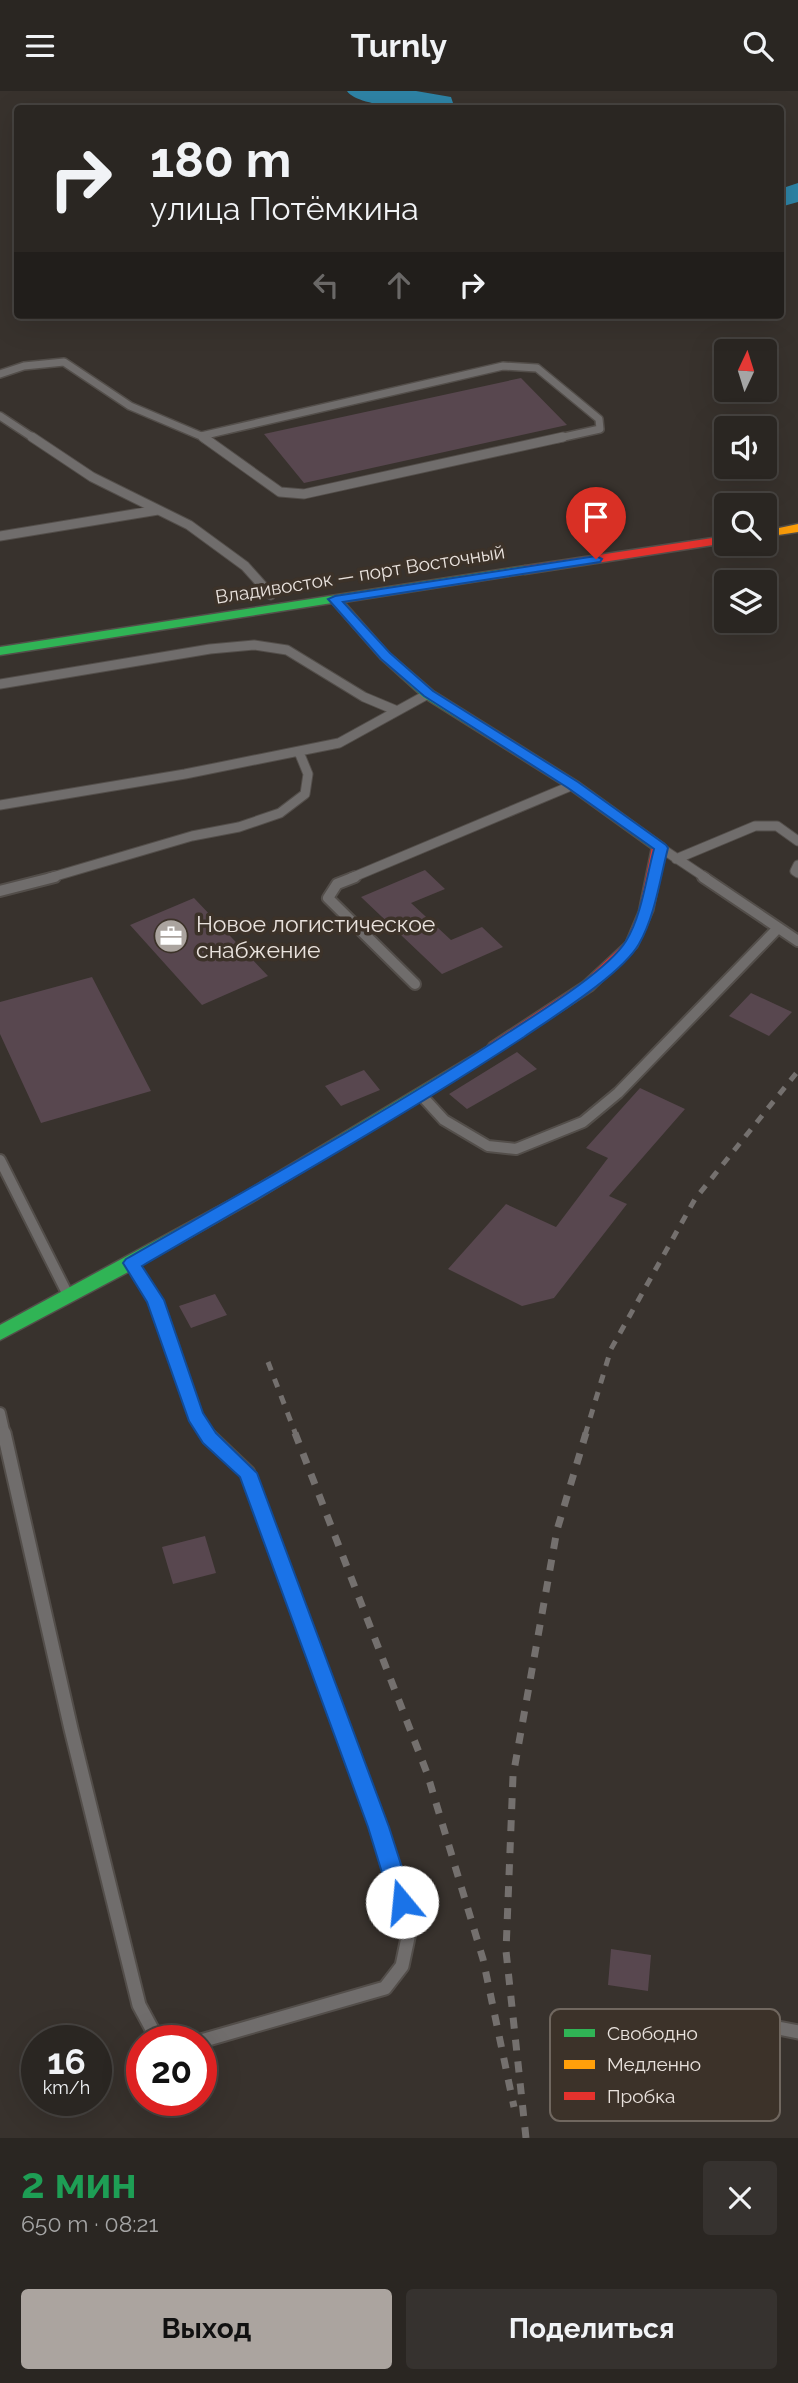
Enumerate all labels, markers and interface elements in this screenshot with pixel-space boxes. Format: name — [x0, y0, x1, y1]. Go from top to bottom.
icon: menu — [21, 27, 59, 65]
text: Turnly — [351, 27, 447, 64]
icon: search — [739, 27, 777, 65]
text: 180 m — [150, 131, 291, 188]
icon: right — [35, 133, 126, 224]
text: улица Потёмкина — [150, 190, 419, 227]
icon: left — [307, 266, 345, 304]
icon: ahead — [380, 266, 418, 304]
icon: right — [453, 266, 491, 304]
north arrow — [714, 339, 777, 403]
map controls — [714, 339, 777, 633]
button: sound — [714, 416, 777, 479]
pin — [566, 487, 626, 559]
button: search — [714, 493, 777, 556]
icon: arrive — [577, 498, 615, 536]
street label: Владивосток — порт Восточный — [214, 540, 506, 608]
button: layers — [714, 570, 777, 633]
place label: Новое логистическое снабжение — [196, 910, 435, 963]
office icon: Новое логистическое снабжение — [152, 917, 190, 955]
position arrow — [365, 1865, 439, 1939]
legend — [550, 2009, 780, 2121]
text: Свободно — [607, 2022, 698, 2044]
speed limit sign: 20 — [126, 2025, 217, 2116]
text: 16 — [47, 2041, 86, 2082]
text: Медленно — [607, 2053, 701, 2075]
text: km/h — [43, 2077, 90, 2098]
text: Пробка — [607, 2085, 675, 2107]
text: 2 мин — [21, 2159, 137, 2208]
button: close — [703, 2161, 777, 2235]
text: 650 m · 08:21 — [21, 2210, 158, 2237]
button: Выход — [21, 2289, 392, 2369]
button: Поделиться — [406, 2289, 777, 2369]

